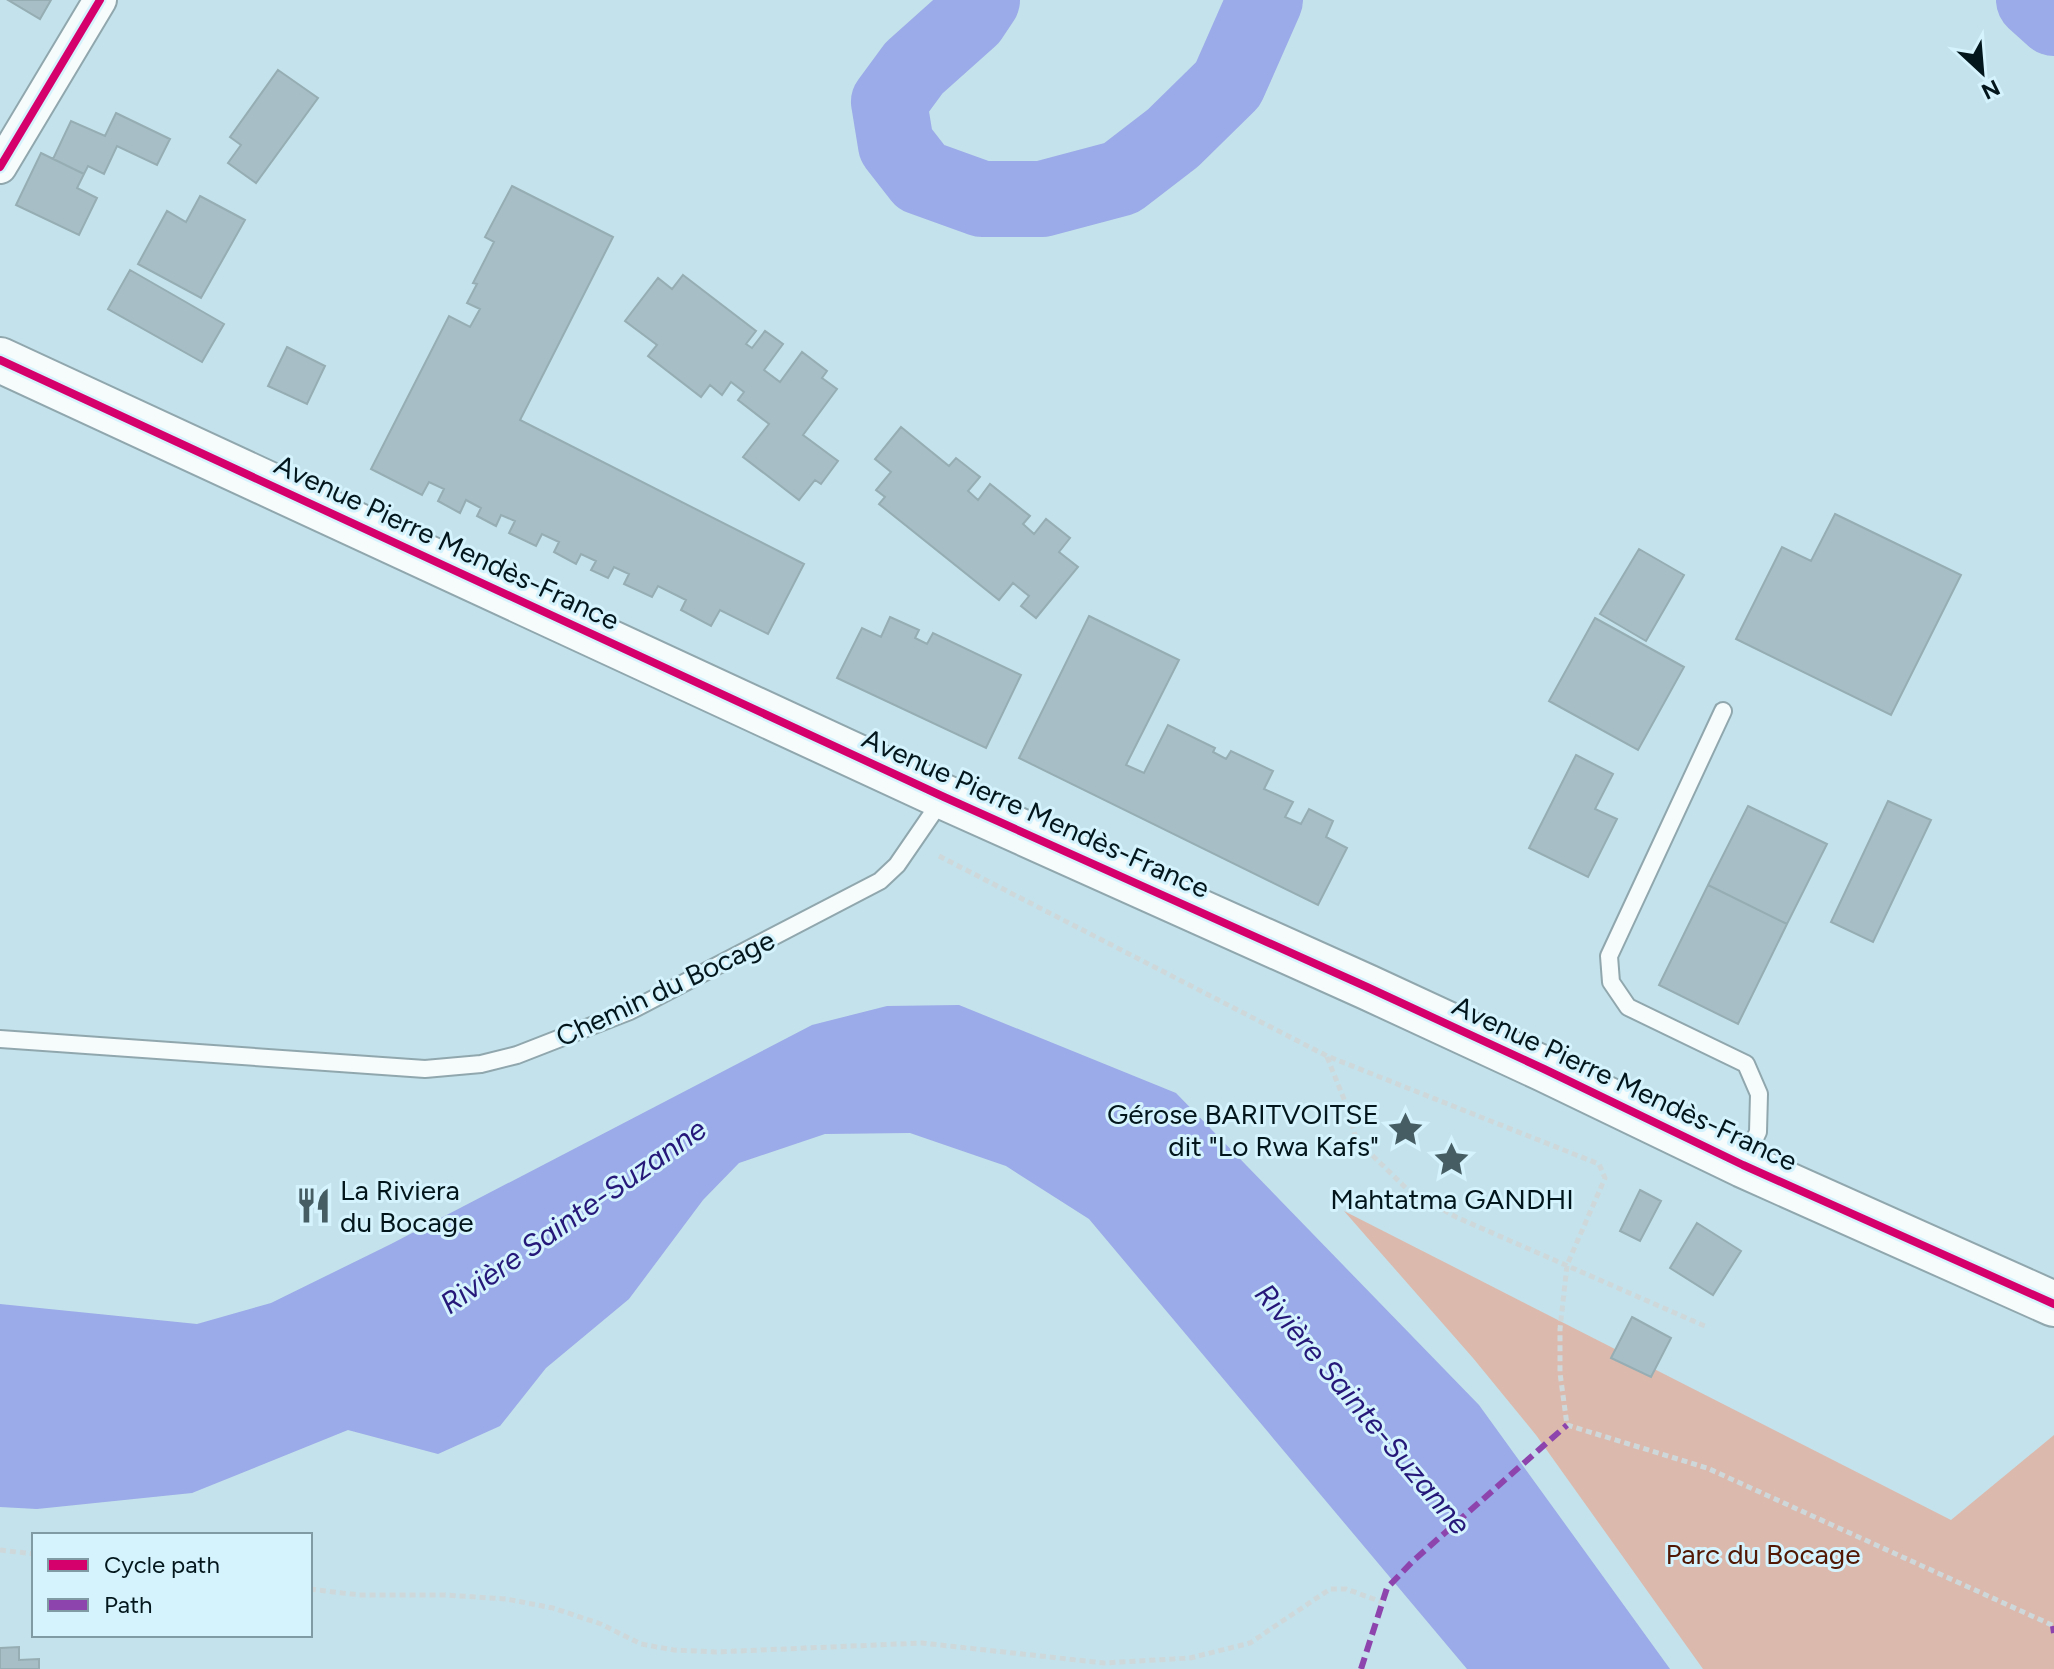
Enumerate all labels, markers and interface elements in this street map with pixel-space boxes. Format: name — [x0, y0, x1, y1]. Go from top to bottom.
north arrow — [1942, 32, 2022, 112]
text: N — [1977, 74, 2004, 105]
street label: Avenue Pierre Mendès-France — [269, 447, 625, 637]
street label: Avenue Pierre Mendès-France — [857, 721, 1215, 905]
street label: Chemin du Bocage — [550, 922, 780, 1054]
street label: Avenue Pierre Mendès-France — [1447, 988, 1803, 1178]
place label: Gérose BARITVOITSE dit "Lo Rwa Kafs" — [1107, 1097, 1379, 1163]
water label: Rivière Sainte-Suzanne — [433, 1110, 713, 1322]
place icon: Gérose BARITVOITSE dit "Lo Rwa Kafs" — [1386, 1111, 1424, 1149]
place icon: Mahtatma GANDHI — [1433, 1140, 1471, 1178]
place label: La Riviera du Bocage — [340, 1173, 473, 1239]
place label: Mahtatma GANDHI — [1330, 1182, 1574, 1216]
restaurant icon: La Riviera du Bocage — [295, 1187, 333, 1225]
water label: Rivière Sainte-Suzanne — [1247, 1276, 1479, 1542]
legend — [32, 1533, 312, 1637]
park label: Parc du Bocage — [1665, 1537, 1861, 1571]
text: Cycle path — [104, 1550, 220, 1579]
text: Path — [104, 1590, 152, 1619]

